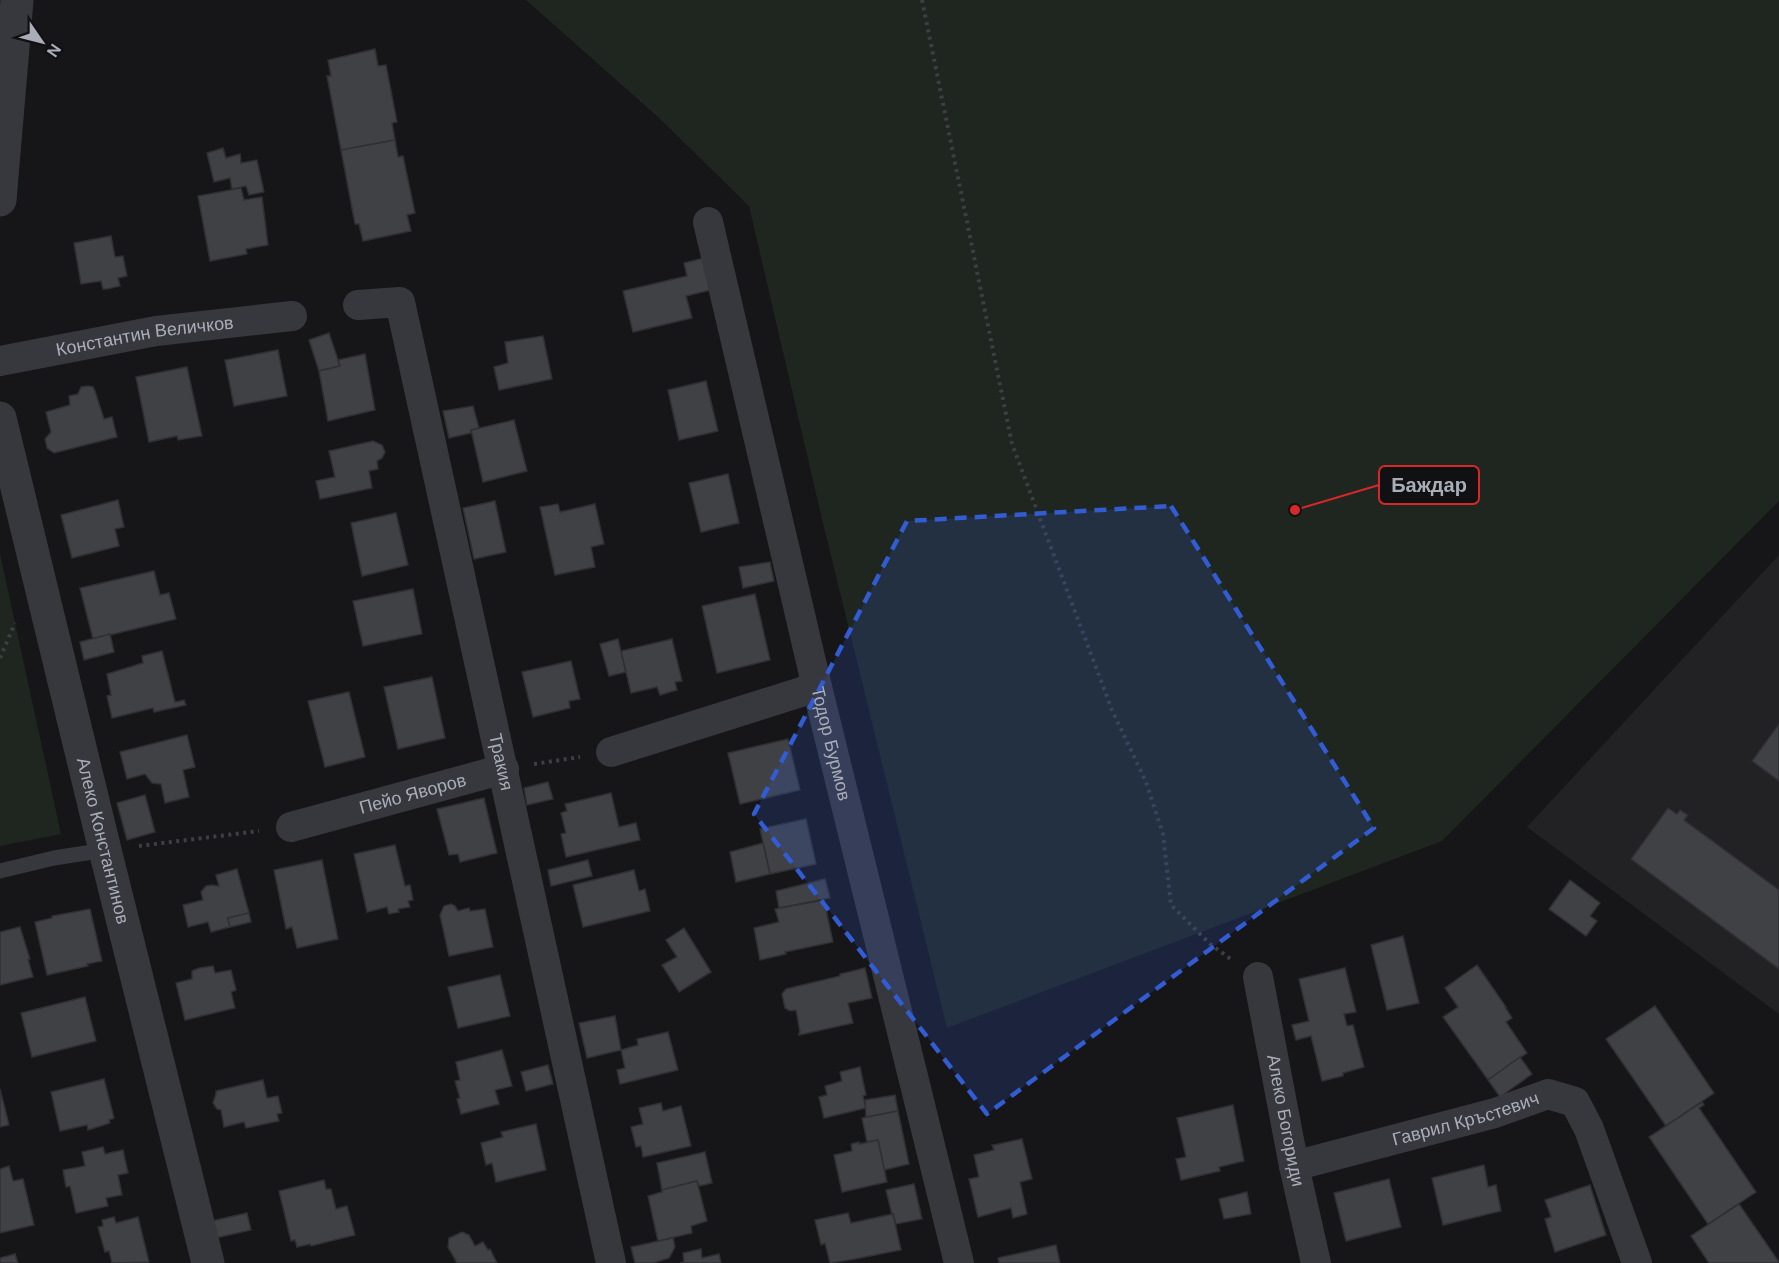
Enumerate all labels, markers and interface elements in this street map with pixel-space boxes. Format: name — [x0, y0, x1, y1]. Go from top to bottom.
north arrow — [12, 12, 72, 72]
text: N — [42, 40, 66, 61]
street label: Константин Величков — [54, 311, 235, 362]
callout: Баждар — [1379, 466, 1479, 504]
text: Баждар — [1391, 472, 1467, 498]
street label: Тодор Бурмов — [805, 684, 857, 803]
street label: Тракия — [483, 731, 519, 793]
street label: Алеко Константинов — [71, 755, 135, 926]
street label: Пейо Яворов — [356, 768, 469, 820]
street label: Алеко Богориди — [1261, 1052, 1310, 1189]
street label: Гаврил Кръстевич — [1390, 1086, 1542, 1152]

